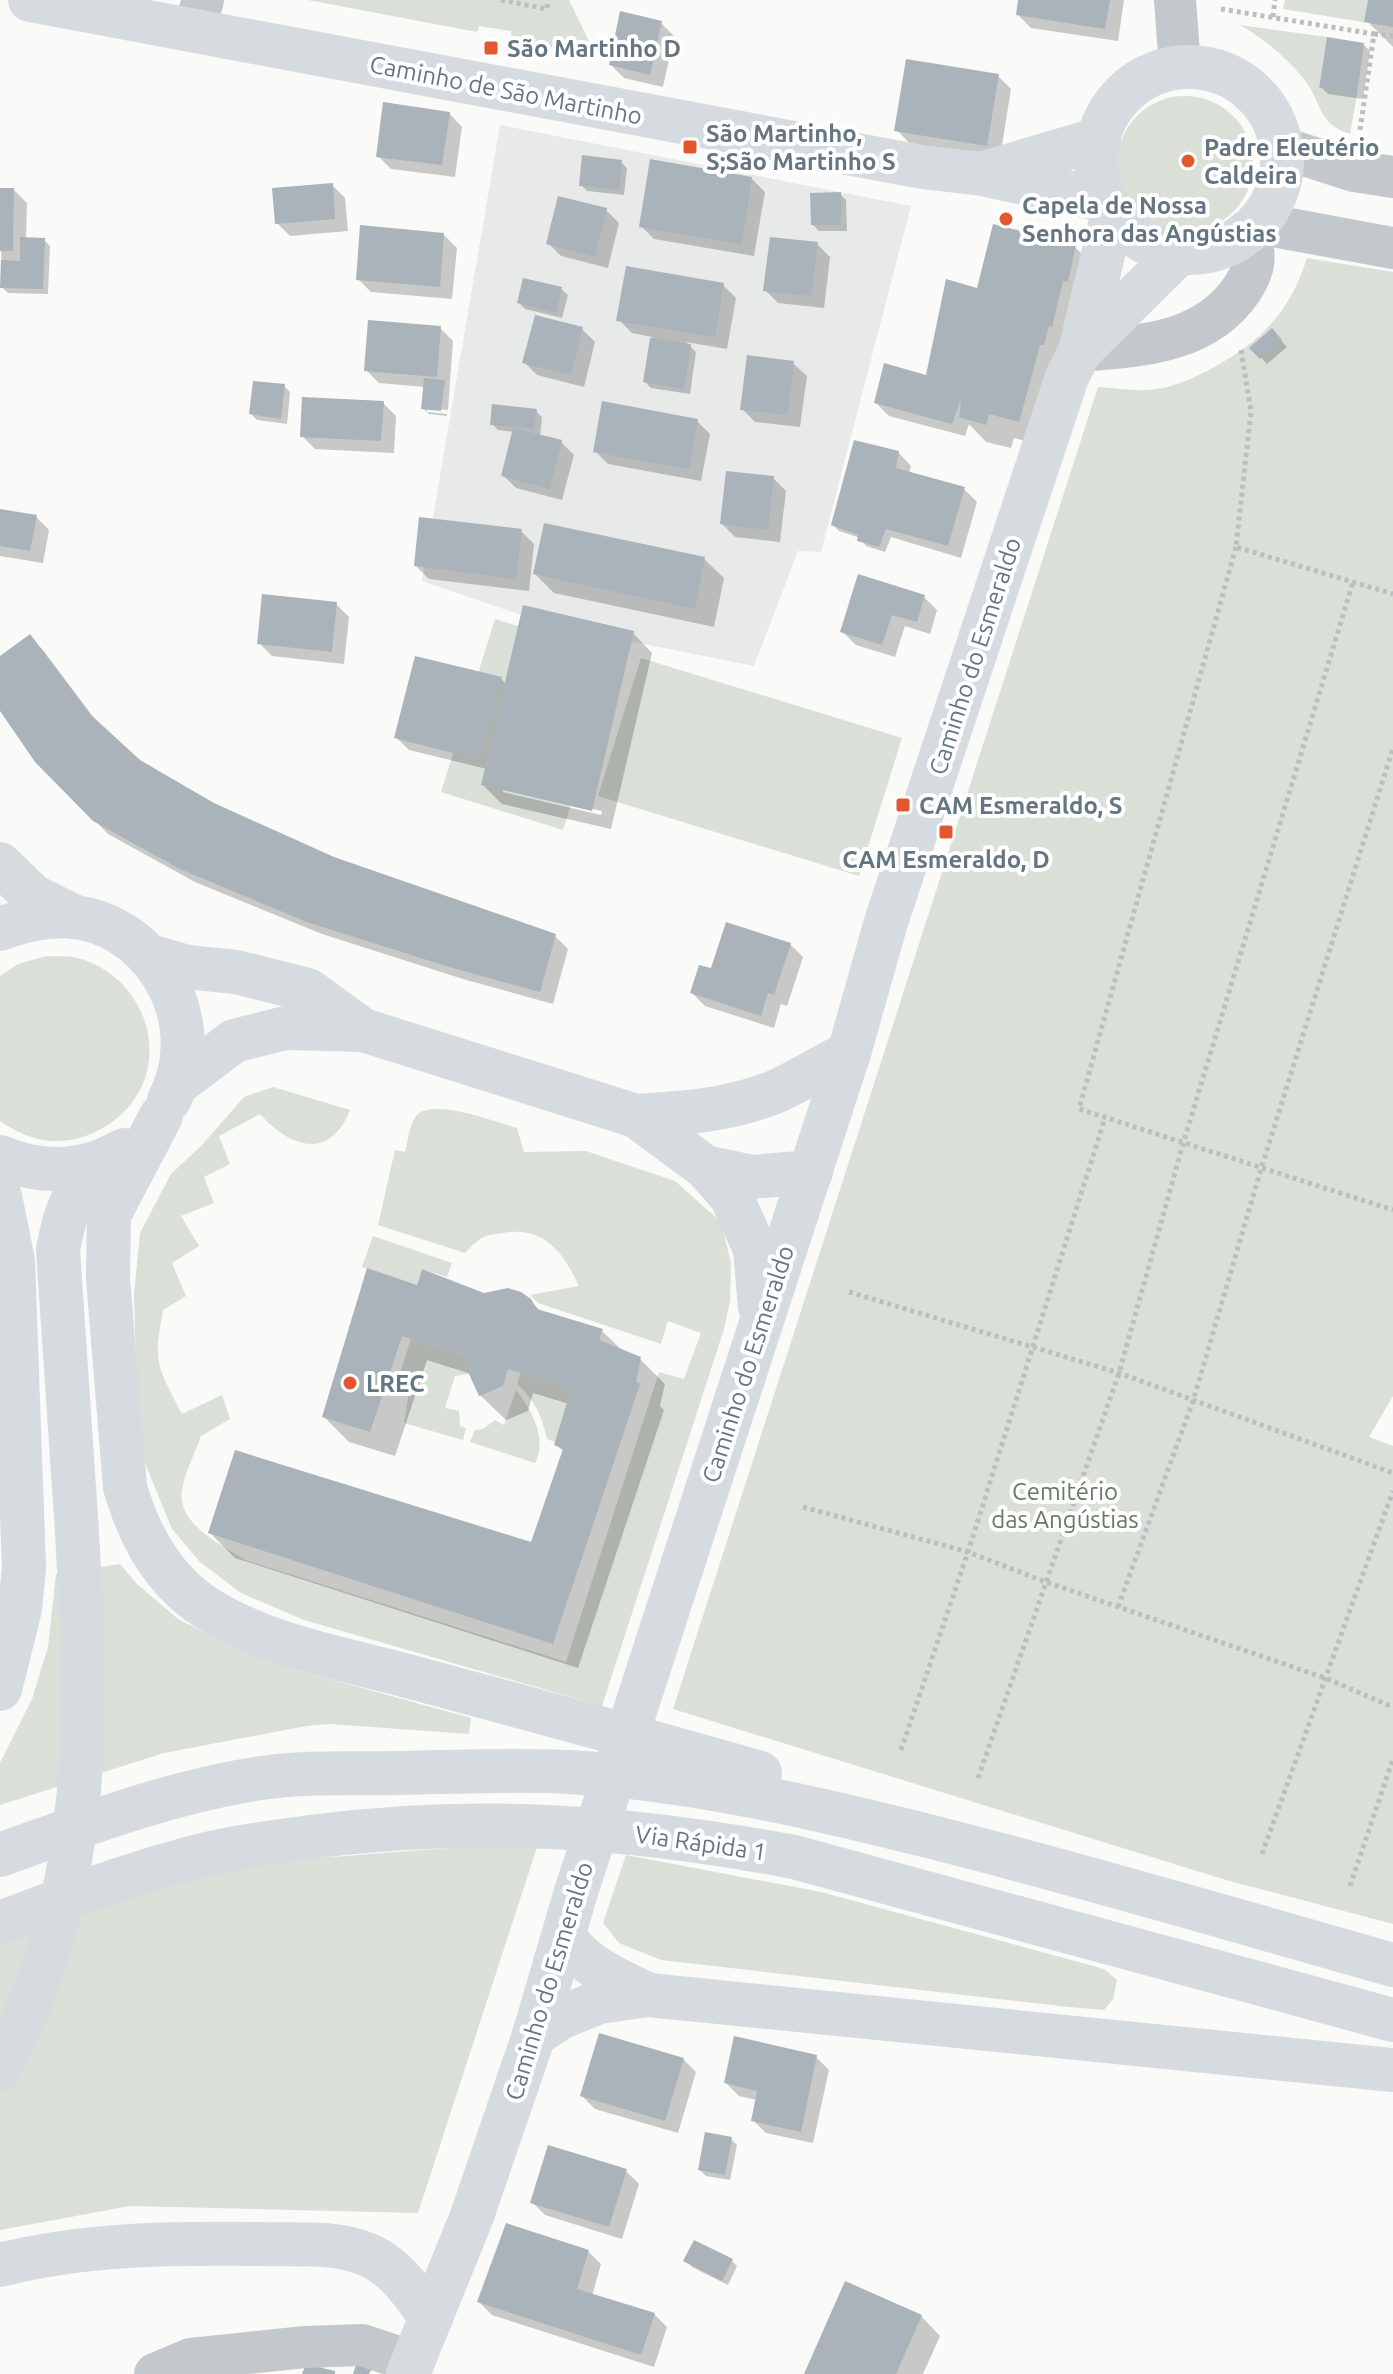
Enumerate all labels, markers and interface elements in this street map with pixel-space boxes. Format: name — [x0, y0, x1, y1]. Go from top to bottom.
place label: São Martinho D — [507, 35, 681, 62]
marker: São Martinho D — [482, 39, 500, 57]
street label: Caminho de São Martinho — [368, 50, 644, 130]
place label: São Martinho, S;São Martinho S — [706, 120, 896, 175]
place label: Padre Eleutério Caldeira — [1204, 134, 1380, 189]
marker: São Martinho, S;São Martinho S — [681, 138, 699, 156]
marker: Padre Eleutério Caldeira — [1179, 152, 1197, 170]
place label: Capela de Nossa Senhora das Angústias — [1022, 192, 1277, 247]
marker: Capela de Nossa Senhora das Angústias — [997, 210, 1015, 228]
street label: Caminho do Esmeraldo — [924, 534, 1026, 778]
place label: CAM Esmeraldo, S — [919, 792, 1123, 819]
marker: CAM Esmeraldo, S — [894, 796, 912, 814]
marker: CAM Esmeraldo, D — [937, 823, 955, 841]
place label: CAM Esmeraldo, D — [842, 846, 1050, 873]
street label: Caminho do Esmeraldo — [697, 1242, 799, 1486]
place label: LREC — [366, 1370, 424, 1397]
marker: LREC — [341, 1374, 359, 1392]
park label: Cemitério das Angústias — [991, 1478, 1139, 1533]
street label: Via Rápida 1 — [634, 1820, 768, 1866]
street label: Caminho do Esmeraldo — [500, 1859, 598, 2103]

